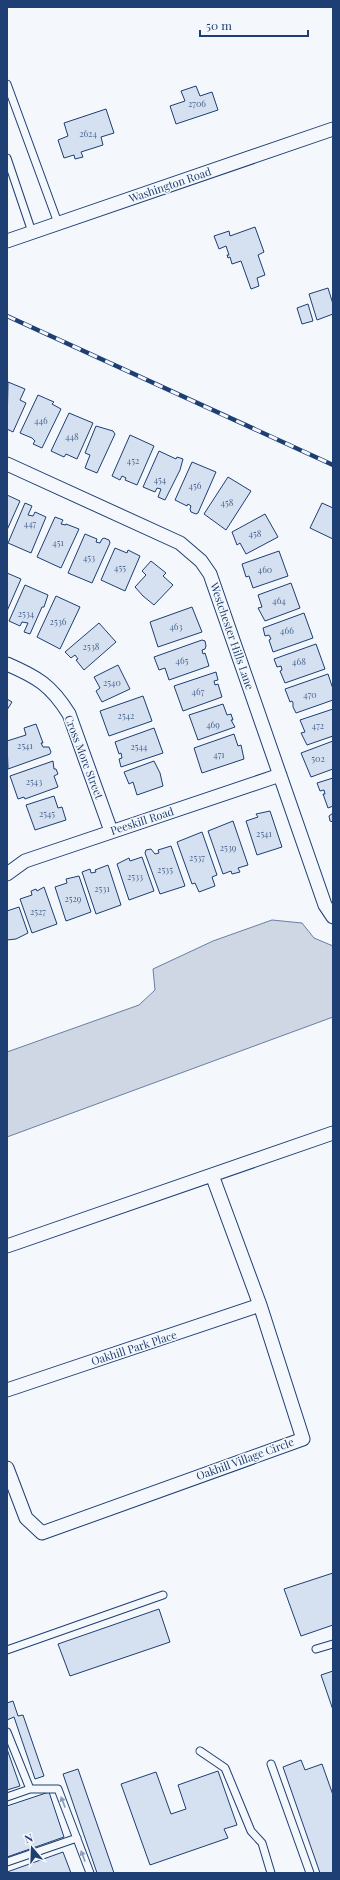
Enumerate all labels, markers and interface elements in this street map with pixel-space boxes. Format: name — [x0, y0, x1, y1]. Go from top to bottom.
scale bar — [200, 12, 308, 38]
text: 50 m — [206, 17, 232, 33]
house number: 2706 — [188, 97, 206, 109]
house number: 2624 — [79, 127, 97, 139]
street label: Washington Road — [126, 163, 214, 206]
house number: 446 — [34, 414, 48, 426]
house number: 448 — [65, 430, 79, 442]
house number: 452 — [127, 454, 139, 466]
house number: 454 — [154, 473, 167, 485]
house number: 456 — [189, 479, 202, 491]
house number: 458 — [221, 496, 234, 508]
house number: 447 — [24, 517, 37, 529]
house number: 458 — [249, 527, 262, 539]
house number: 451 — [52, 536, 64, 548]
house number: 453 — [83, 551, 95, 563]
house number: 455 — [114, 561, 126, 573]
house number: 460 — [258, 563, 272, 575]
street label: Westchester Hills Lane — [207, 579, 258, 692]
house number: 464 — [272, 594, 286, 606]
house number: 2534 — [18, 607, 35, 619]
house number: 2536 — [50, 615, 67, 627]
house number: 463 — [169, 620, 183, 632]
house number: 466 — [280, 624, 294, 636]
house number: 2538 — [83, 640, 100, 652]
house number: 465 — [176, 654, 189, 666]
house number: 468 — [292, 655, 306, 667]
house number: 2540 — [103, 676, 121, 688]
house number: 467 — [192, 685, 205, 697]
house number: 470 — [303, 688, 317, 700]
house number: 2542 — [118, 709, 134, 721]
street label: Cross More Street — [62, 713, 107, 801]
house number: 469 — [206, 718, 220, 730]
house number: 472 — [312, 719, 324, 731]
house number: 2541 — [17, 739, 34, 751]
house number: 2544 — [131, 740, 148, 752]
house number: 471 — [213, 748, 225, 760]
house number: 502 — [311, 752, 325, 764]
house number: 2543 — [26, 775, 42, 787]
street label: Peeskill Road — [108, 803, 176, 838]
house number: 2545 — [39, 807, 55, 819]
house number: 2541 — [256, 827, 273, 839]
house number: 2539 — [220, 841, 237, 853]
house number: 2537 — [189, 851, 205, 863]
house number: 2535 — [157, 863, 173, 875]
house number: 2533 — [127, 870, 143, 882]
house number: 2531 — [94, 882, 110, 894]
house number: 2529 — [65, 892, 82, 904]
house number: 2527 — [30, 905, 46, 917]
street label: Oakhill Park Place — [89, 1326, 179, 1368]
street label: Oakhill Village Circle — [194, 1434, 296, 1483]
one-way arrow — [60, 1796, 66, 1808]
north arrow — [12, 1828, 52, 1868]
text: N — [22, 1830, 35, 1846]
one-way arrow — [80, 1849, 86, 1861]

